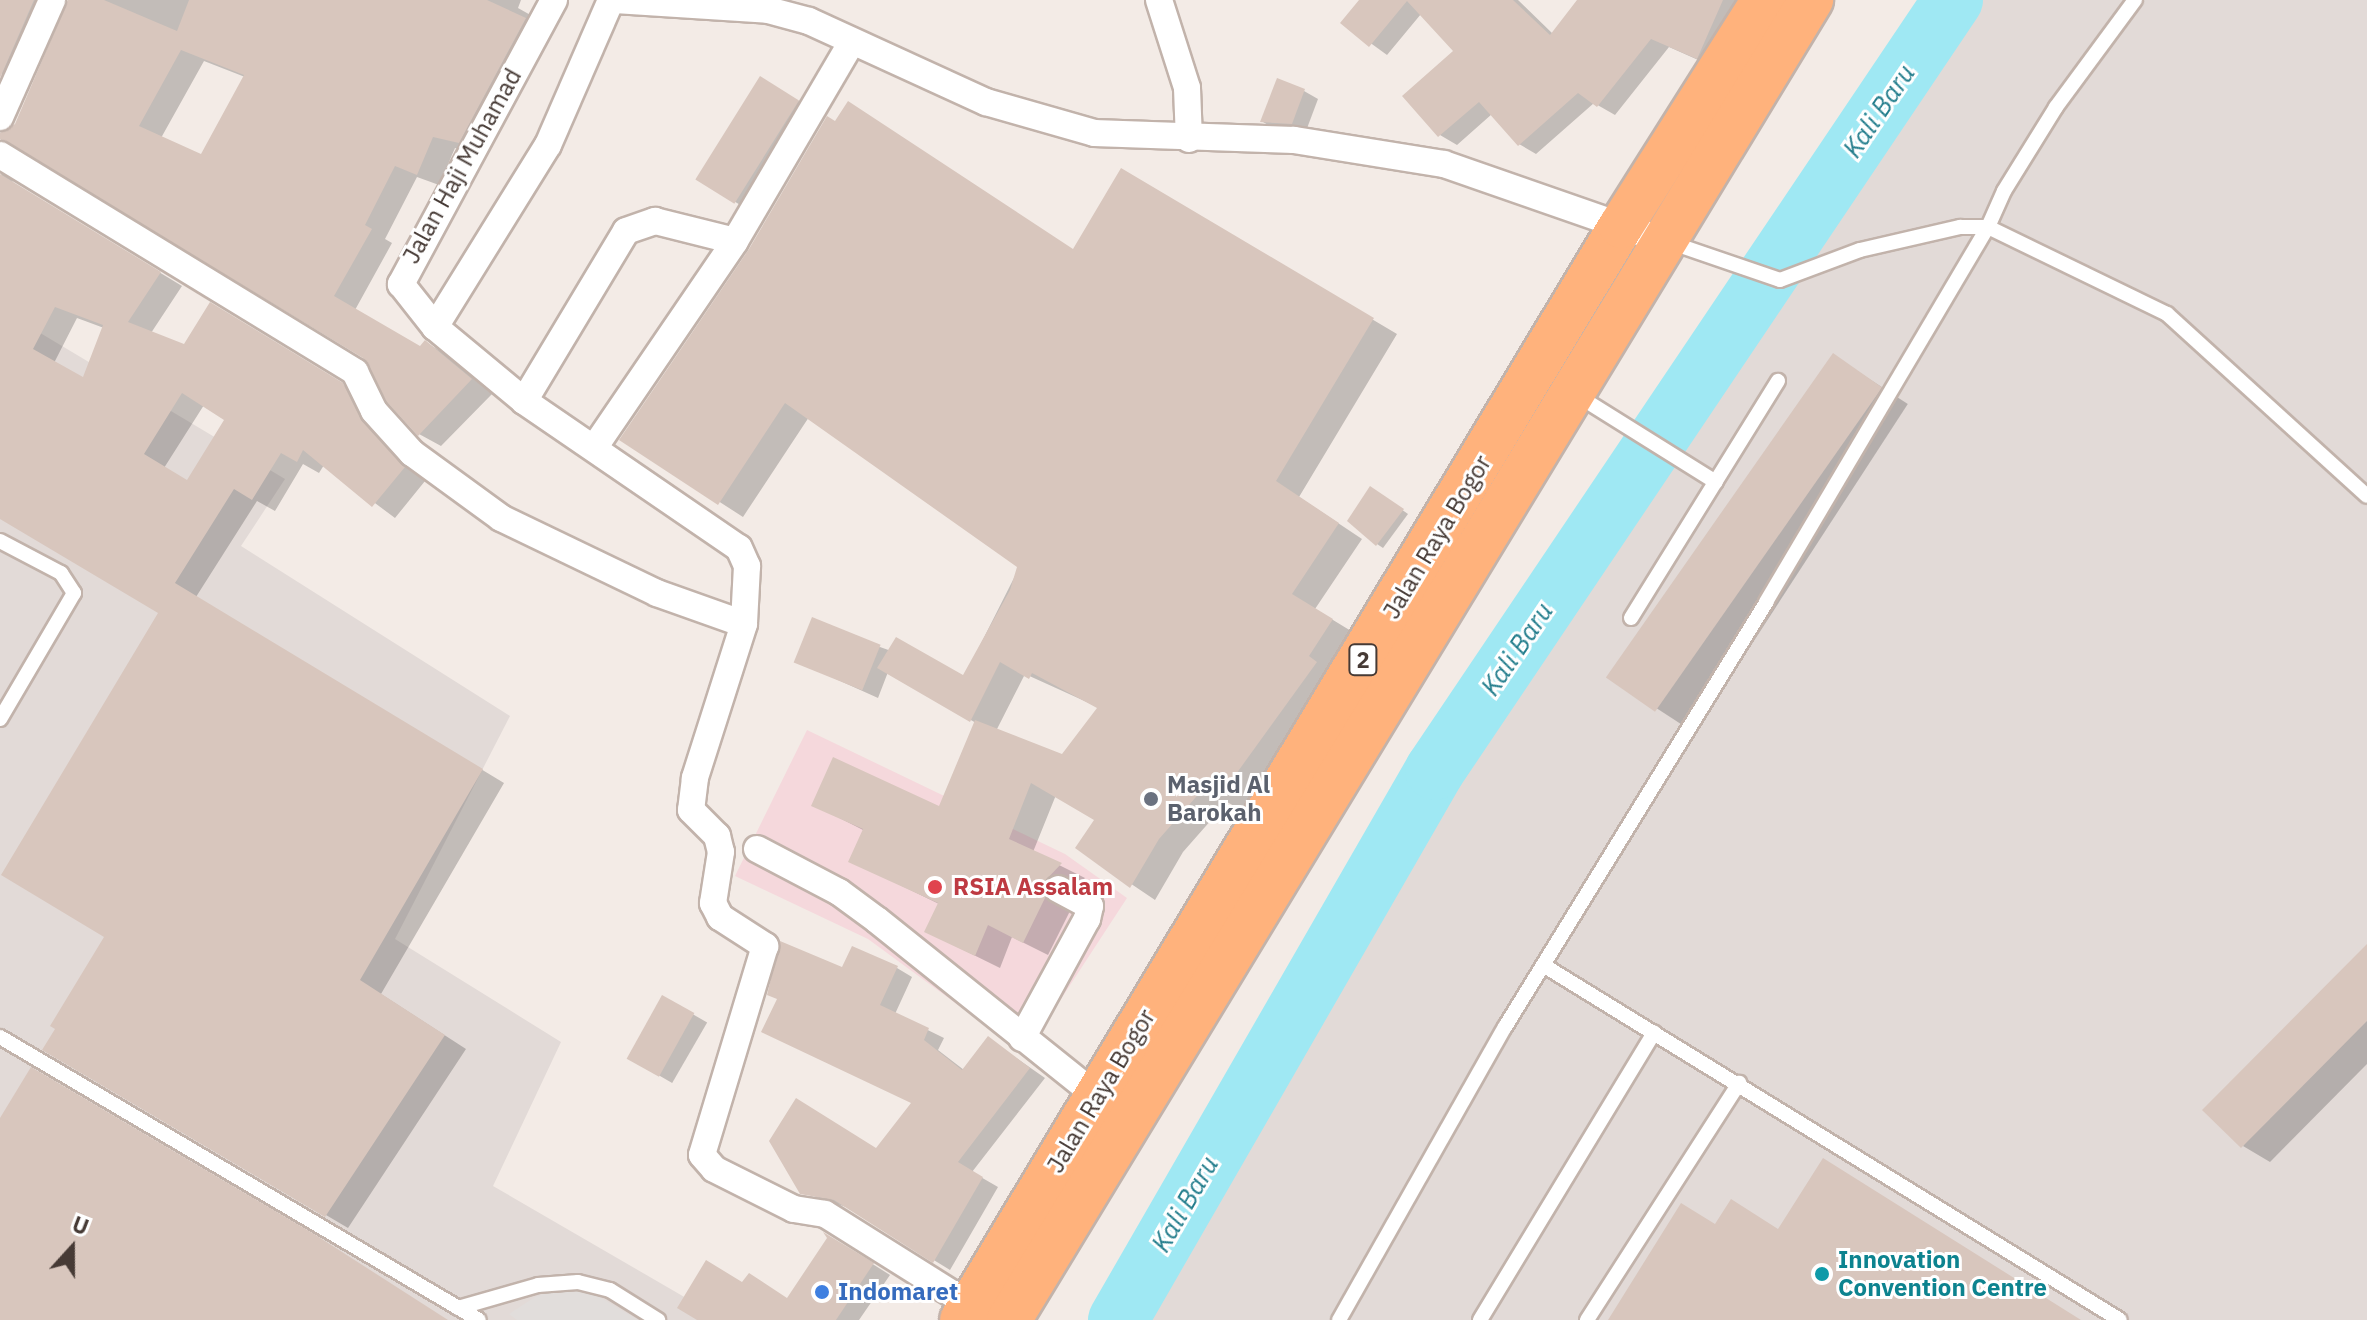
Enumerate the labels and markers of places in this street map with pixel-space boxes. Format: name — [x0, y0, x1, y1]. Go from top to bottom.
place label: Masjid Al Barokah — [1167, 771, 1270, 827]
marker: Masjid Al Barokah — [1142, 790, 1160, 808]
place label: RSIA Assalam — [953, 873, 1113, 901]
marker: RSIA Assalam — [924, 876, 946, 898]
place label: Innovation Convention Centre — [1838, 1246, 2047, 1302]
marker: Innovation Convention Centre — [1813, 1265, 1831, 1283]
place label: Indomaret — [838, 1278, 958, 1306]
marker: Indomaret — [813, 1283, 831, 1301]

